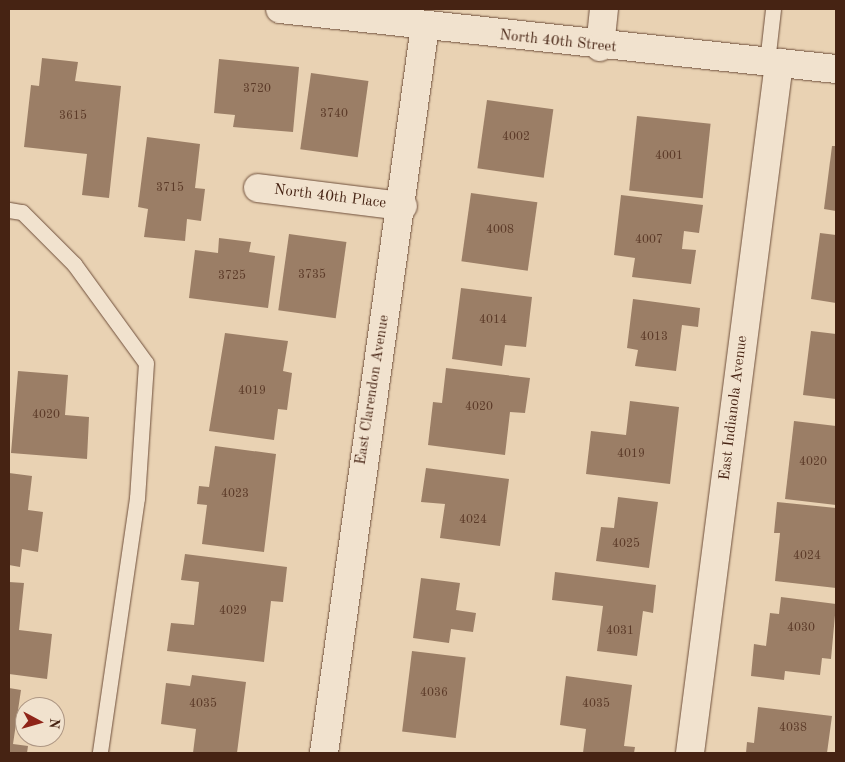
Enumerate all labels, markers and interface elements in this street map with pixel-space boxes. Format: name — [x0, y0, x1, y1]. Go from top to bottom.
street label: North 40th Street — [499, 27, 617, 57]
house number: 3720 — [243, 83, 271, 97]
house number: 3740 — [320, 108, 348, 122]
house number: 3615 — [59, 110, 87, 124]
house number: 4002 — [502, 131, 530, 145]
house number: 4001 — [655, 150, 683, 164]
street label: North 40th Place — [273, 181, 387, 213]
house number: 3715 — [156, 182, 184, 196]
house number: 4008 — [486, 224, 514, 238]
house number: 4007 — [635, 234, 663, 248]
house number: 3735 — [298, 269, 326, 283]
house number: 3725 — [218, 270, 246, 284]
street label: East Clarendon Avenue — [352, 314, 394, 466]
house number: 4014 — [479, 314, 507, 328]
house number: 4013 — [640, 331, 668, 345]
street label: East Indianola Avenue — [716, 335, 752, 481]
house number: 4019 — [238, 385, 266, 399]
house number: 4020 — [465, 401, 493, 415]
house number: 4020 — [32, 409, 60, 423]
house number: 4019 — [617, 448, 645, 462]
house number: 4020 — [799, 456, 827, 470]
house number: 4023 — [221, 488, 249, 502]
house number: 4024 — [459, 514, 487, 528]
house number: 4025 — [612, 538, 640, 552]
house number: 4024 — [793, 550, 821, 564]
house number: 4029 — [219, 605, 247, 619]
house number: 4030 — [787, 622, 815, 636]
house number: 4031 — [606, 625, 634, 639]
house number: 4036 — [420, 687, 448, 701]
north arrow — [15, 697, 65, 747]
house number: 4035 — [189, 698, 217, 712]
house number: 4035 — [582, 698, 610, 712]
text: N — [46, 717, 61, 730]
house number: 4038 — [779, 722, 807, 736]

